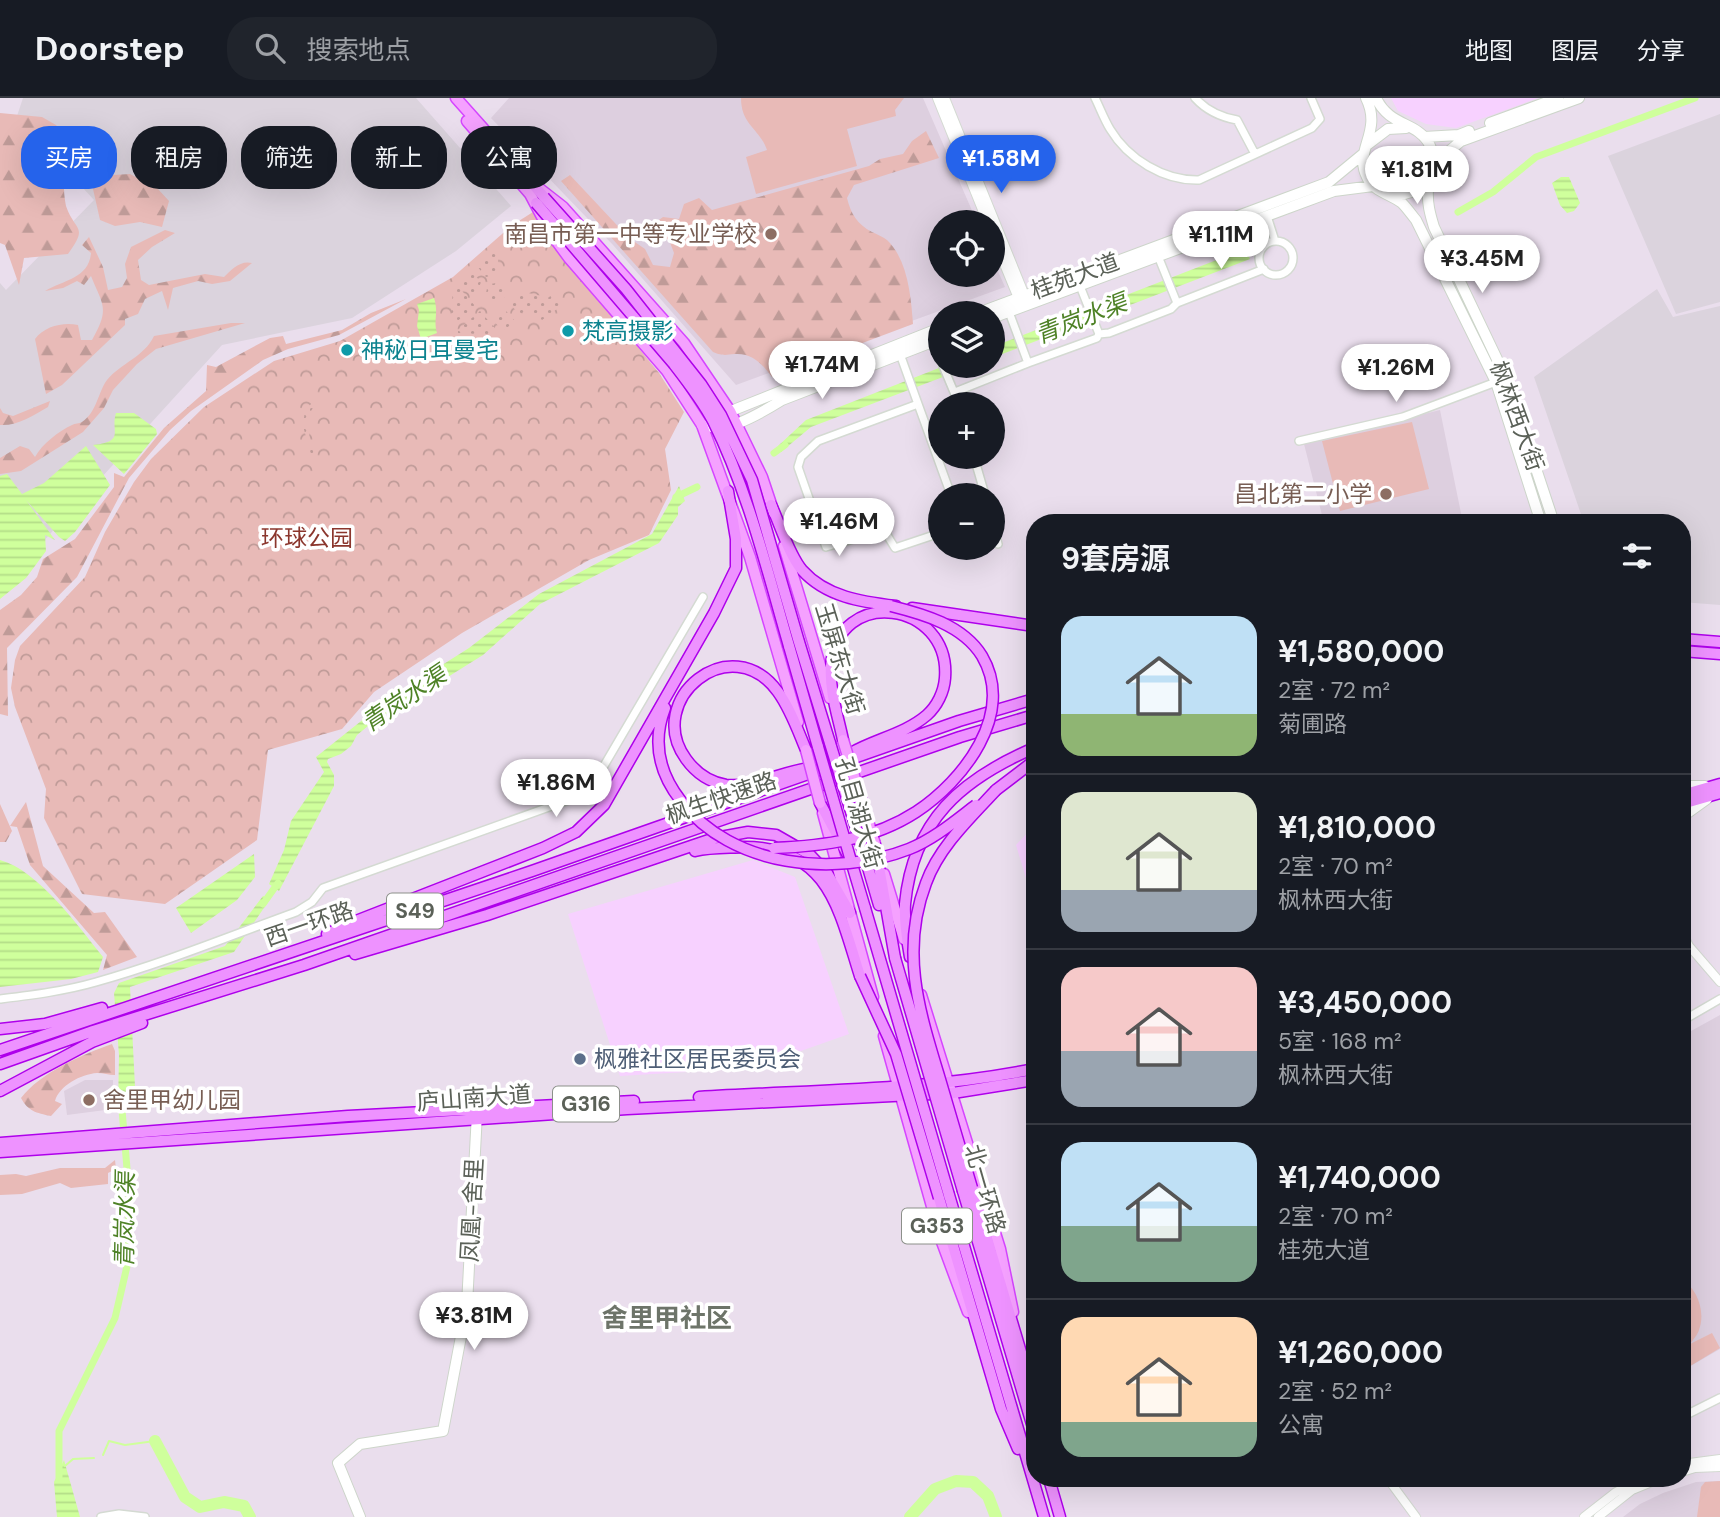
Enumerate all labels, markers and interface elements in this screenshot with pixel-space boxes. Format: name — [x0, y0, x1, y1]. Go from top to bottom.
search box — [227, 17, 717, 80]
text: Doorstep — [35, 27, 185, 70]
icon: search — [251, 29, 289, 67]
text: 搜索地点 — [307, 33, 411, 67]
text: 地图 — [1465, 35, 1513, 66]
text: 图层 — [1551, 35, 1599, 66]
text: 分享 — [1637, 35, 1685, 66]
chip: 买房 — [21, 126, 117, 189]
chip: 租房 — [131, 126, 227, 189]
chip: 筛选 — [241, 126, 337, 189]
chip: 新上 — [351, 126, 447, 189]
chip: 公寓 — [461, 126, 557, 189]
pin: ¥1.58M — [944, 136, 1058, 195]
text: ¥1.58M — [962, 143, 1040, 173]
pin: ¥1.81M — [1360, 146, 1474, 206]
text: ¥1.81M — [1381, 154, 1453, 184]
map controls — [928, 210, 1005, 560]
button: locate — [928, 210, 1005, 287]
pin: ¥1.11M — [1164, 212, 1278, 271]
place label: 南昌市第一中等专业学校 — [504, 219, 757, 249]
text: ¥1.11M — [1188, 219, 1254, 249]
marker: 南昌市第一中等专业学校 — [763, 226, 779, 242]
pin: ¥3.45M — [1425, 236, 1539, 295]
text: ¥3.45M — [1440, 243, 1524, 273]
street label: 桂苑大道 — [1027, 246, 1123, 306]
water label: 青岚水渠 — [1030, 286, 1134, 350]
button: layers — [928, 301, 1005, 378]
place label: 梵高摄影 — [582, 316, 674, 346]
marker: 梵高摄影 — [560, 323, 576, 339]
place label: 神秘日耳曼宅 — [361, 335, 499, 365]
marker: 神秘日耳曼宅 — [339, 342, 355, 358]
pin: ¥1.74M — [765, 342, 879, 401]
pin: ¥1.26M — [1339, 344, 1453, 404]
text: ¥1.74M — [785, 349, 859, 379]
text: ¥1.26M — [1357, 352, 1435, 382]
street label: 枫林西大街 — [1483, 357, 1551, 475]
button: + — [928, 392, 1005, 469]
place label: 昌北第二小学 — [1234, 479, 1372, 509]
button: − — [928, 483, 1005, 560]
marker: 昌北第二小学 — [1378, 486, 1394, 502]
pin: ¥1.46M — [782, 498, 896, 558]
text: ¥1.46M — [799, 506, 879, 536]
park label: 环球公园 — [261, 523, 353, 553]
icon: filters — [1618, 537, 1656, 575]
text: 9套房源 — [1061, 539, 1170, 578]
street label: 玉屏东大街 — [809, 600, 871, 718]
text: ¥1,580,000 — [1278, 632, 1444, 671]
icon: home — [1117, 644, 1201, 728]
water label: 青岚水渠 — [355, 657, 455, 738]
text: 2室 · 72 m² — [1278, 675, 1390, 705]
text: 菊圃路 — [1278, 709, 1347, 739]
street label: 孔目湖大街 — [829, 754, 889, 872]
pin: ¥1.86M — [499, 760, 613, 819]
street label: 枫生快速路 — [662, 765, 780, 831]
text: ¥1.86M — [517, 767, 595, 797]
text: ¥1,810,000 — [1278, 808, 1436, 847]
icon: home — [1117, 820, 1201, 904]
text: 2室 · 70 m² — [1278, 851, 1393, 881]
text: 枫林西大街 — [1278, 885, 1393, 915]
road number: S49 — [387, 894, 443, 928]
street label: 西一环路 — [261, 895, 357, 953]
text: ¥3,450,000 — [1278, 983, 1452, 1022]
icon: home — [1117, 995, 1201, 1079]
text: 5室 · 168 m² — [1278, 1026, 1402, 1056]
place label: 枫雅社区居民委员会 — [594, 1044, 801, 1074]
marker: 枫雅社区居民委员会 — [572, 1051, 588, 1067]
text: 枫林西大街 — [1278, 1060, 1393, 1090]
street label: 庐山南大道 — [416, 1079, 532, 1117]
place label: 舍里甲幼儿园 — [103, 1085, 241, 1115]
road number: G316 — [553, 1086, 619, 1122]
marker: 舍里甲幼儿园 — [81, 1092, 97, 1108]
street label: 北一环路 — [958, 1141, 1012, 1237]
street label: 凤凰-舍里 — [454, 1157, 490, 1263]
text: ¥1,740,000 — [1278, 1158, 1441, 1197]
water label: 青岚水渠 — [108, 1169, 141, 1268]
icon: home — [1117, 1170, 1201, 1254]
text: 2室 · 70 m² — [1278, 1201, 1393, 1231]
road number: G353 — [902, 1208, 972, 1244]
text: 桂苑大道 — [1278, 1235, 1370, 1265]
pin: ¥3.81M — [417, 1292, 531, 1352]
text: ¥3.81M — [435, 1300, 513, 1330]
district label: 舍里甲社区 — [602, 1301, 732, 1335]
text: ¥1,260,000 — [1278, 1333, 1443, 1372]
icon: home — [1117, 1345, 1201, 1429]
text: 2室 · 52 m² — [1278, 1376, 1392, 1406]
text: 公寓 — [1278, 1410, 1324, 1440]

